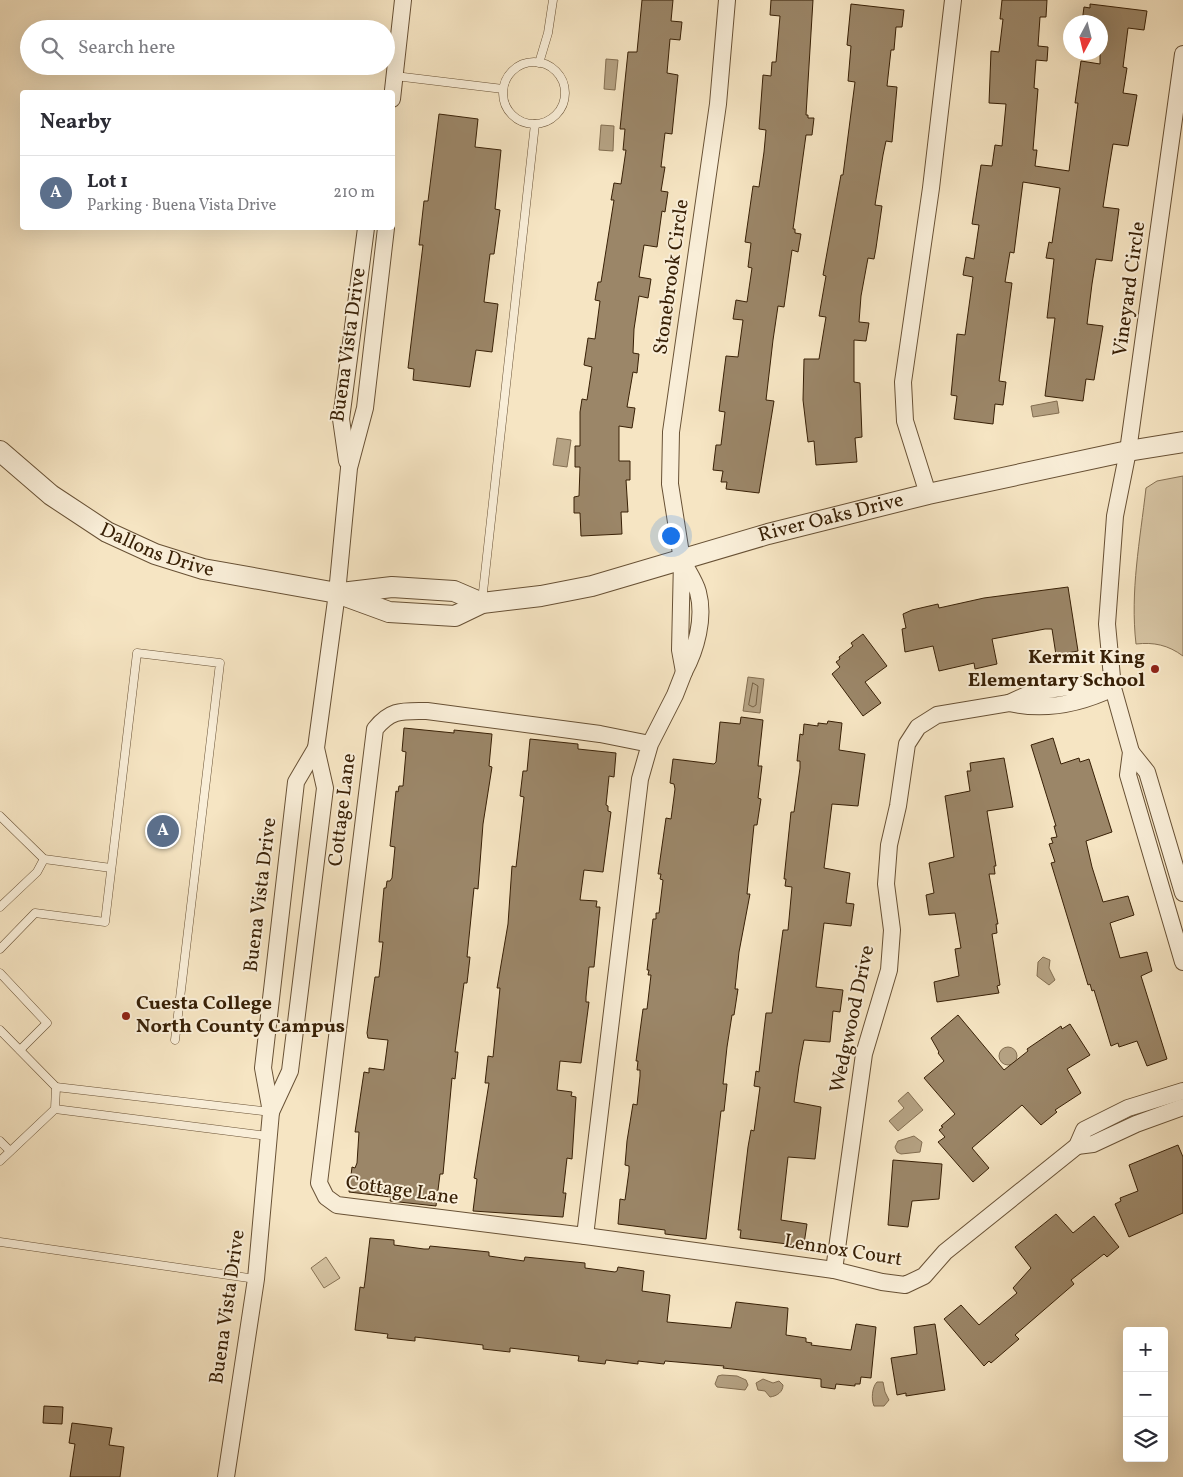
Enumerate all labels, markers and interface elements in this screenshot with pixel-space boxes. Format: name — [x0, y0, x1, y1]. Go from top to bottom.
north arrow — [1063, 15, 1108, 60]
search box — [20, 20, 395, 75]
icon: search — [38, 34, 66, 62]
text: Search here — [78, 35, 175, 61]
text: Nearby — [40, 108, 111, 137]
text: Lot 1 — [87, 169, 128, 195]
text: A — [50, 182, 62, 204]
text: 210 m — [333, 182, 375, 204]
text: Parking · Buena Vista Drive — [87, 195, 276, 217]
street label: Stonebrook Circle — [647, 198, 697, 356]
street label: Vineyard Circle — [1107, 220, 1153, 358]
street label: Buena Vista Drive — [324, 266, 374, 424]
street label: River Oaks Drive — [755, 487, 907, 550]
street label: Dallons Drive — [95, 516, 216, 585]
your location — [658, 523, 684, 549]
place label: Kermit King Elementary School — [968, 644, 1145, 695]
marker: Kermit King Elementary School — [1149, 663, 1161, 675]
street label: Cottage Lane — [322, 752, 364, 868]
pin: A — [147, 812, 179, 850]
street label: Buena Vista Drive — [238, 816, 284, 974]
street label: Wedgwood Drive — [824, 943, 882, 1095]
place label: Cuesta College North County Campus — [136, 990, 345, 1041]
marker: Cuesta College North County Campus — [120, 1010, 132, 1022]
street label: Cottage Lane — [344, 1169, 460, 1213]
street label: Buena Vista Drive — [203, 1228, 253, 1386]
street label: Lennox Court — [782, 1228, 904, 1274]
map controls — [1123, 1327, 1168, 1462]
button: + — [1123, 1327, 1168, 1372]
button: − — [1123, 1372, 1168, 1417]
button: layers — [1123, 1417, 1168, 1462]

